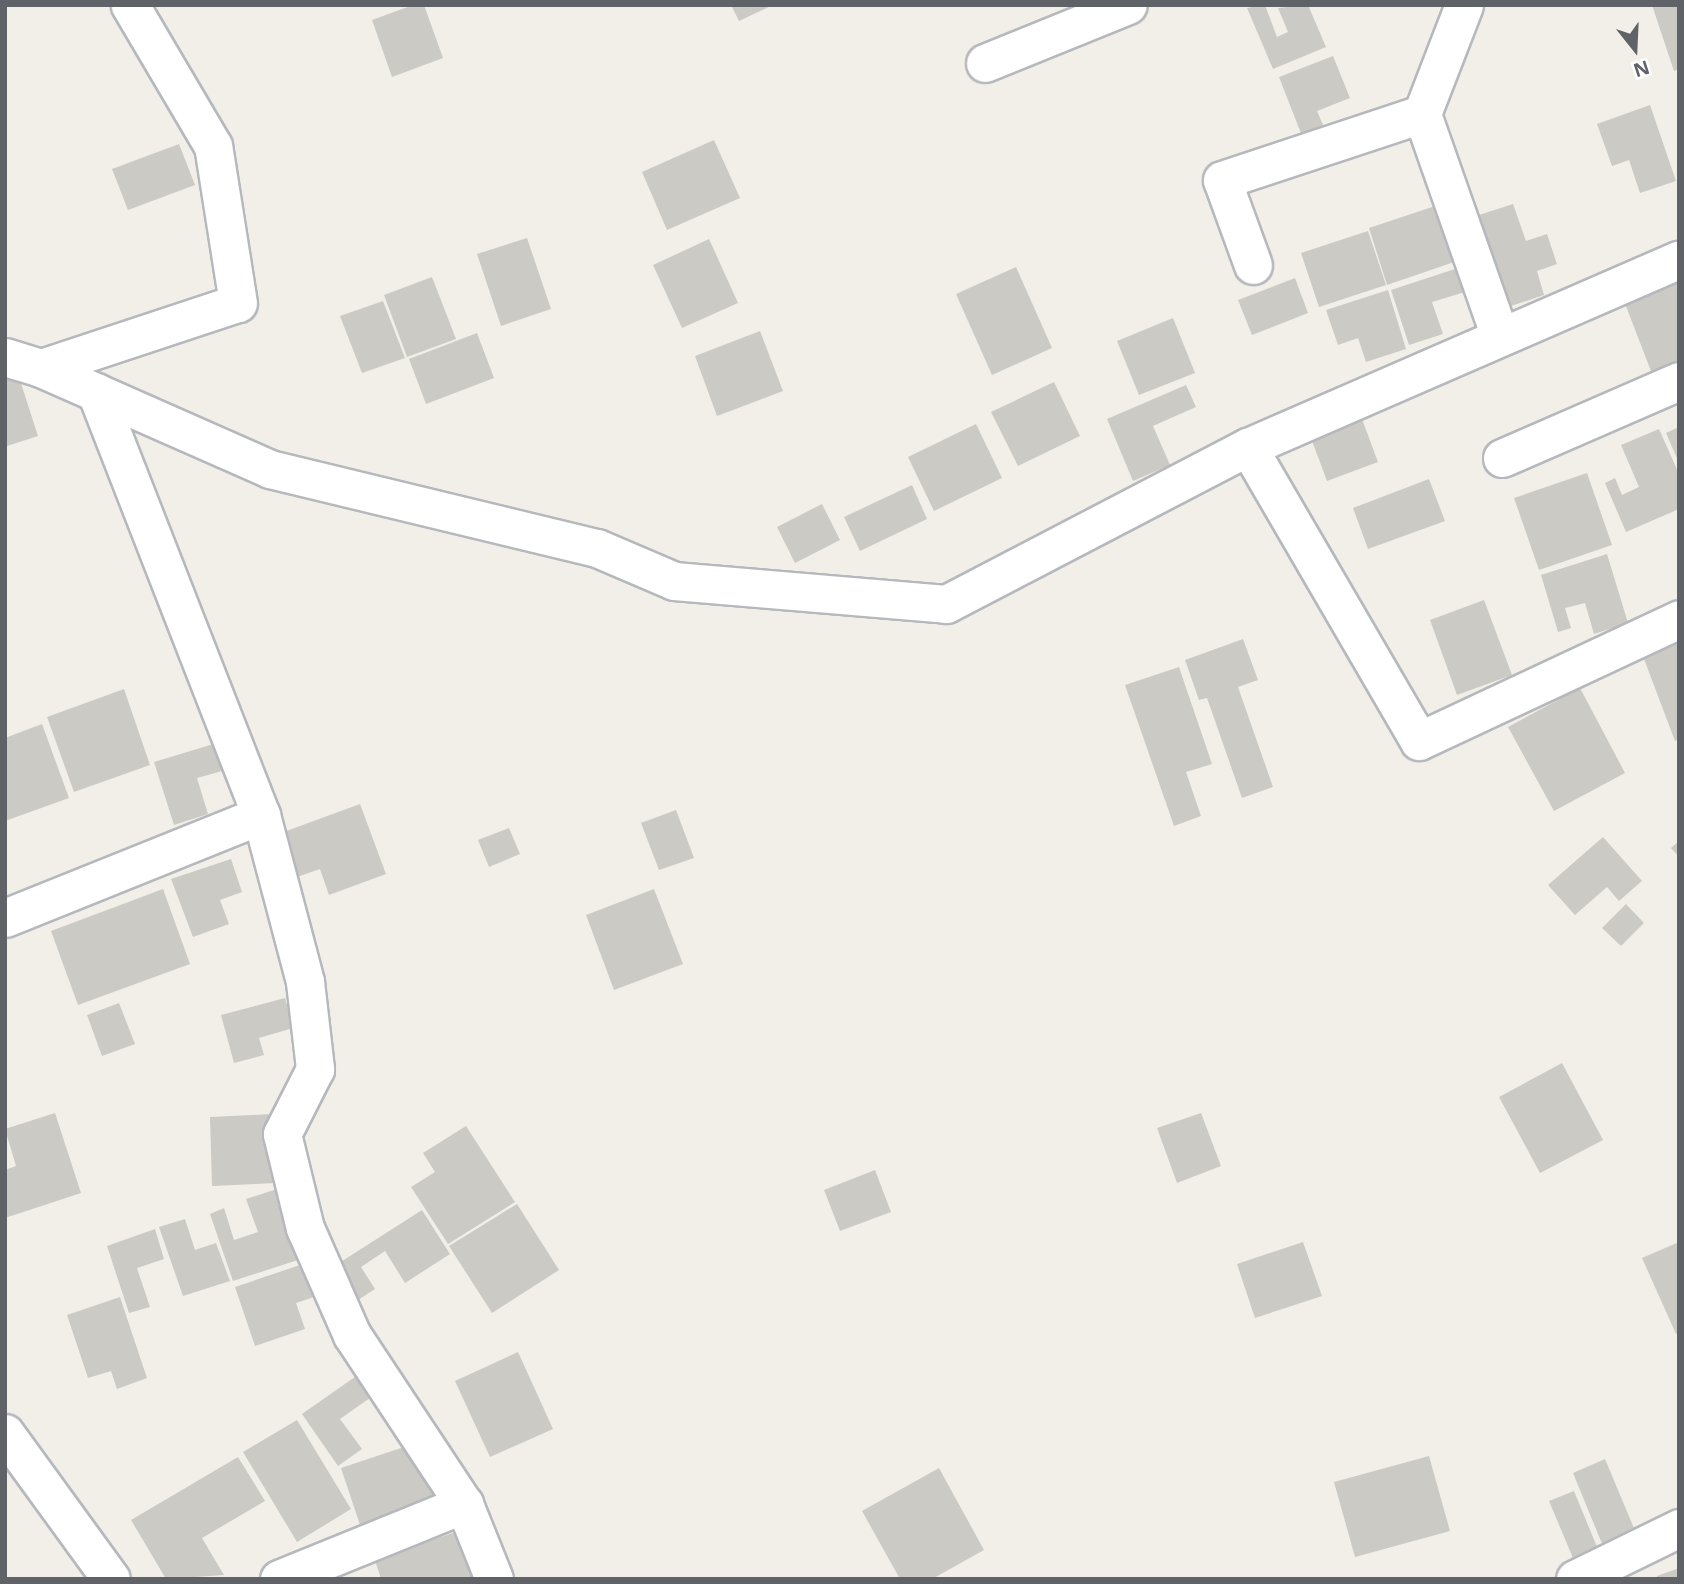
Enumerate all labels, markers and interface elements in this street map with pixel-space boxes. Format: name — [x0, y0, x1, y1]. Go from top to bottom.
north arrow — [1600, 14, 1670, 84]
text: N — [1630, 54, 1653, 84]

